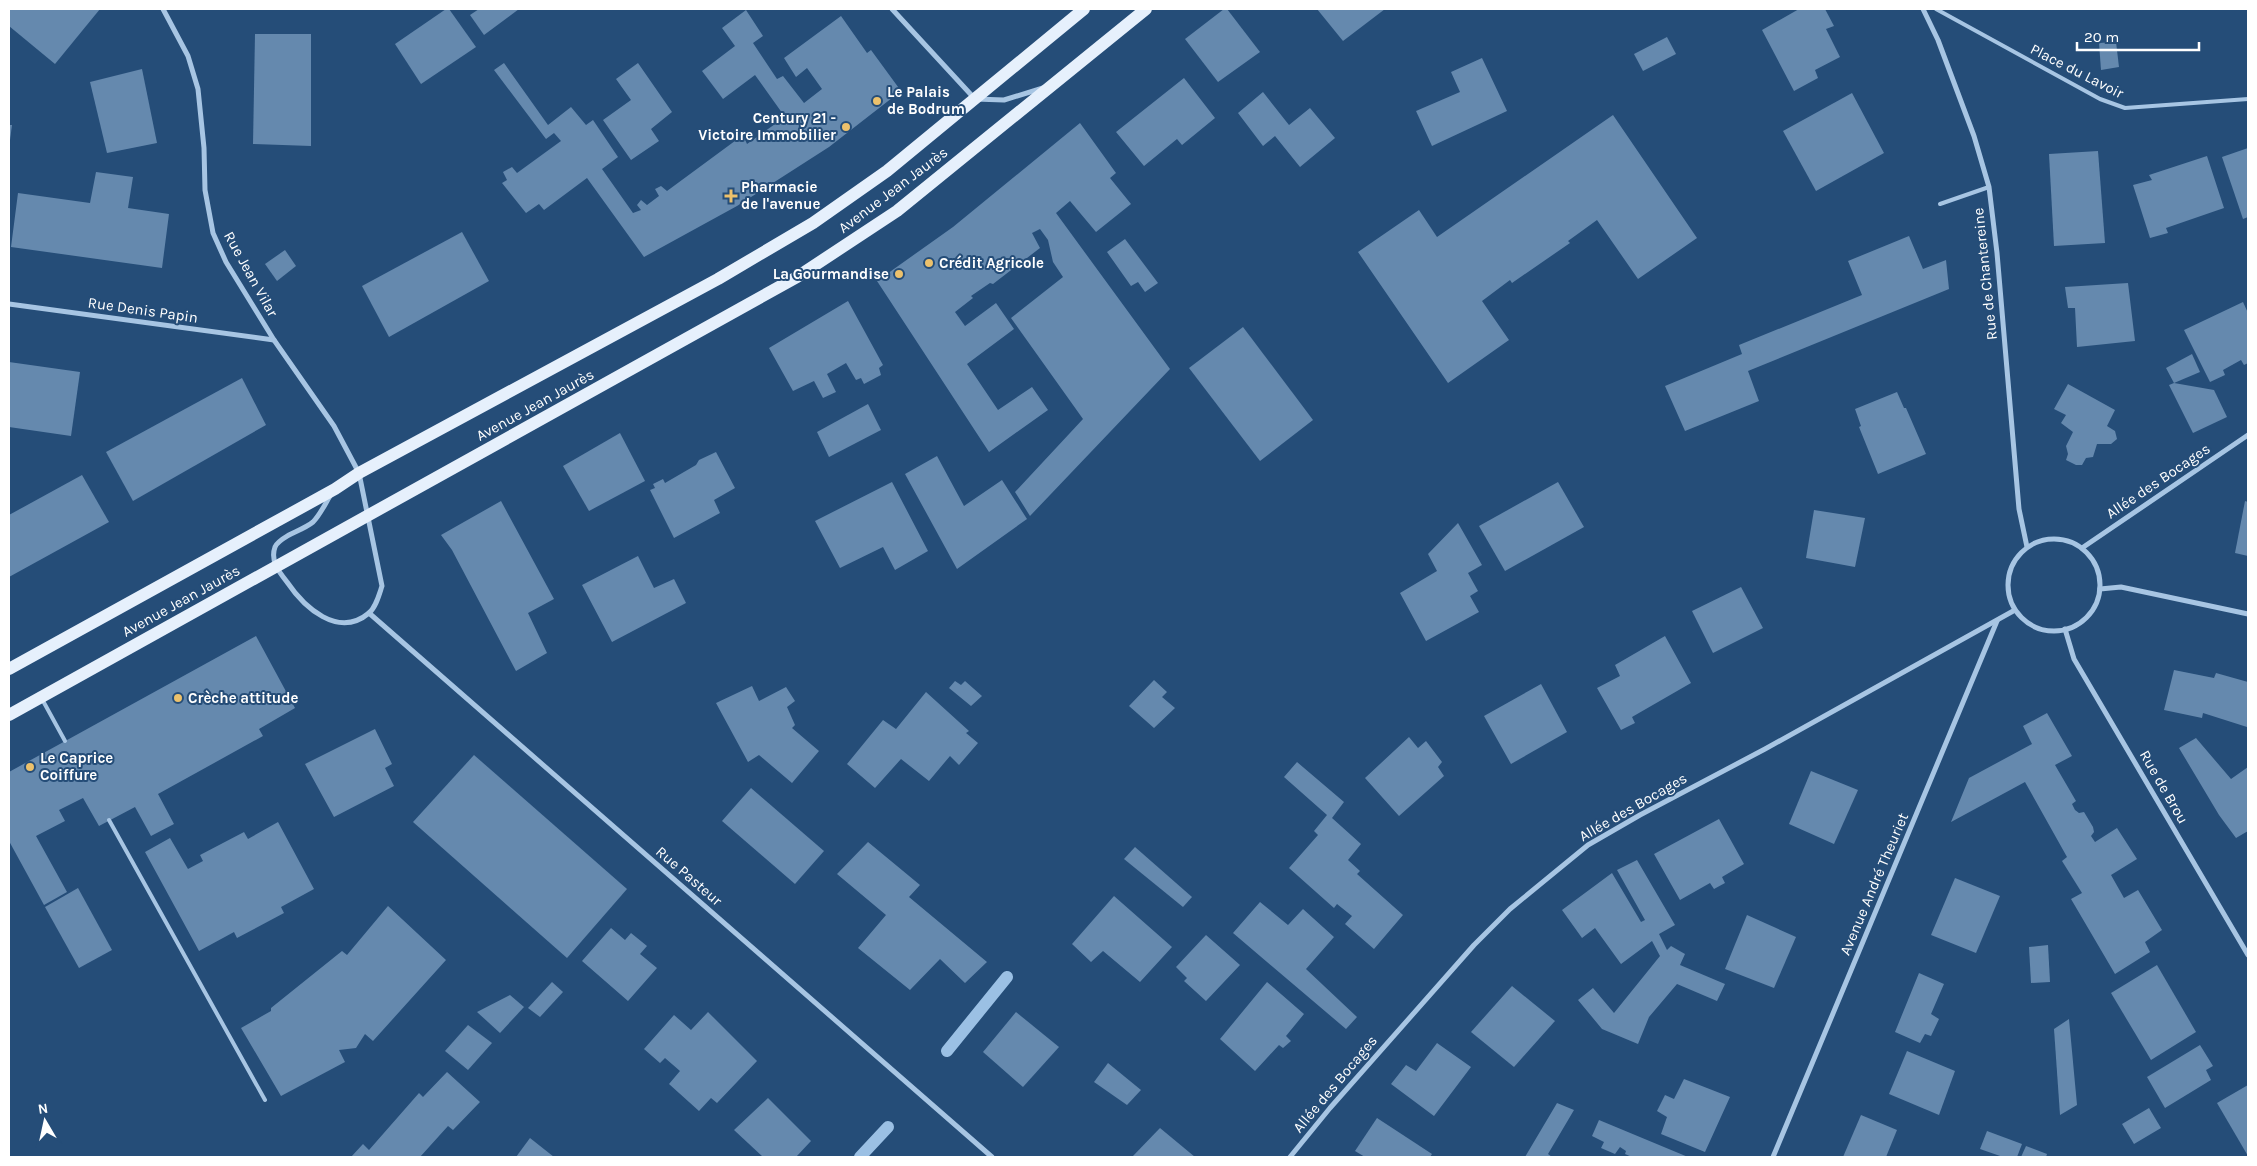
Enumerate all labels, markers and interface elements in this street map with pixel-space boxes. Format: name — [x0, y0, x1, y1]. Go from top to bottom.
scale bar — [2077, 20, 2200, 52]
text: 20 m — [2084, 28, 2119, 46]
street label: Place du Lavoir — [2027, 40, 2127, 102]
place label: Le Palais de Bodrum — [887, 83, 965, 118]
marker: Le Palais de Bodrum — [871, 95, 883, 107]
place label: Century 21 - Victoire Immobilier — [698, 109, 836, 144]
marker: Century 21 - Victoire Immobilier — [840, 121, 852, 133]
street label: Avenue Jean Jaurès — [835, 143, 951, 237]
place label: Pharmacie de l'avenue — [741, 178, 820, 213]
marker: Pharmacie de l'avenue — [725, 190, 737, 202]
street label: Rue de Chantereine — [1969, 207, 2001, 341]
street label: Rue Jean Vilar — [220, 228, 282, 320]
place label: Crédit Agricole — [939, 254, 1044, 272]
marker: Crédit Agricole — [923, 257, 935, 269]
place label: La Gourmandise — [773, 265, 889, 283]
marker: La Gourmandise — [893, 268, 905, 280]
street label: Rue Denis Papin — [87, 293, 199, 327]
street label: Avenue Jean Jaurès — [473, 365, 597, 445]
street label: Allée des Bocages — [2103, 440, 2213, 522]
street label: Avenue Jean Jaurès — [119, 561, 243, 641]
place label: Crèche attitude — [188, 689, 298, 707]
marker: Crèche attitude — [172, 692, 184, 704]
street label: Rue de Brou — [2136, 747, 2192, 827]
place label: Le Caprice Coiffure — [40, 749, 113, 784]
marker: Le Caprice Coiffure — [24, 761, 36, 773]
street label: Allée des Bocages — [1576, 769, 1690, 845]
street label: Avenue André Theuriet — [1836, 810, 1912, 958]
street label: Rue Pasteur — [652, 842, 726, 910]
street label: Allée des Bocages — [1289, 1032, 1381, 1136]
north arrow — [20, 1096, 70, 1146]
text: N — [37, 1099, 49, 1118]

